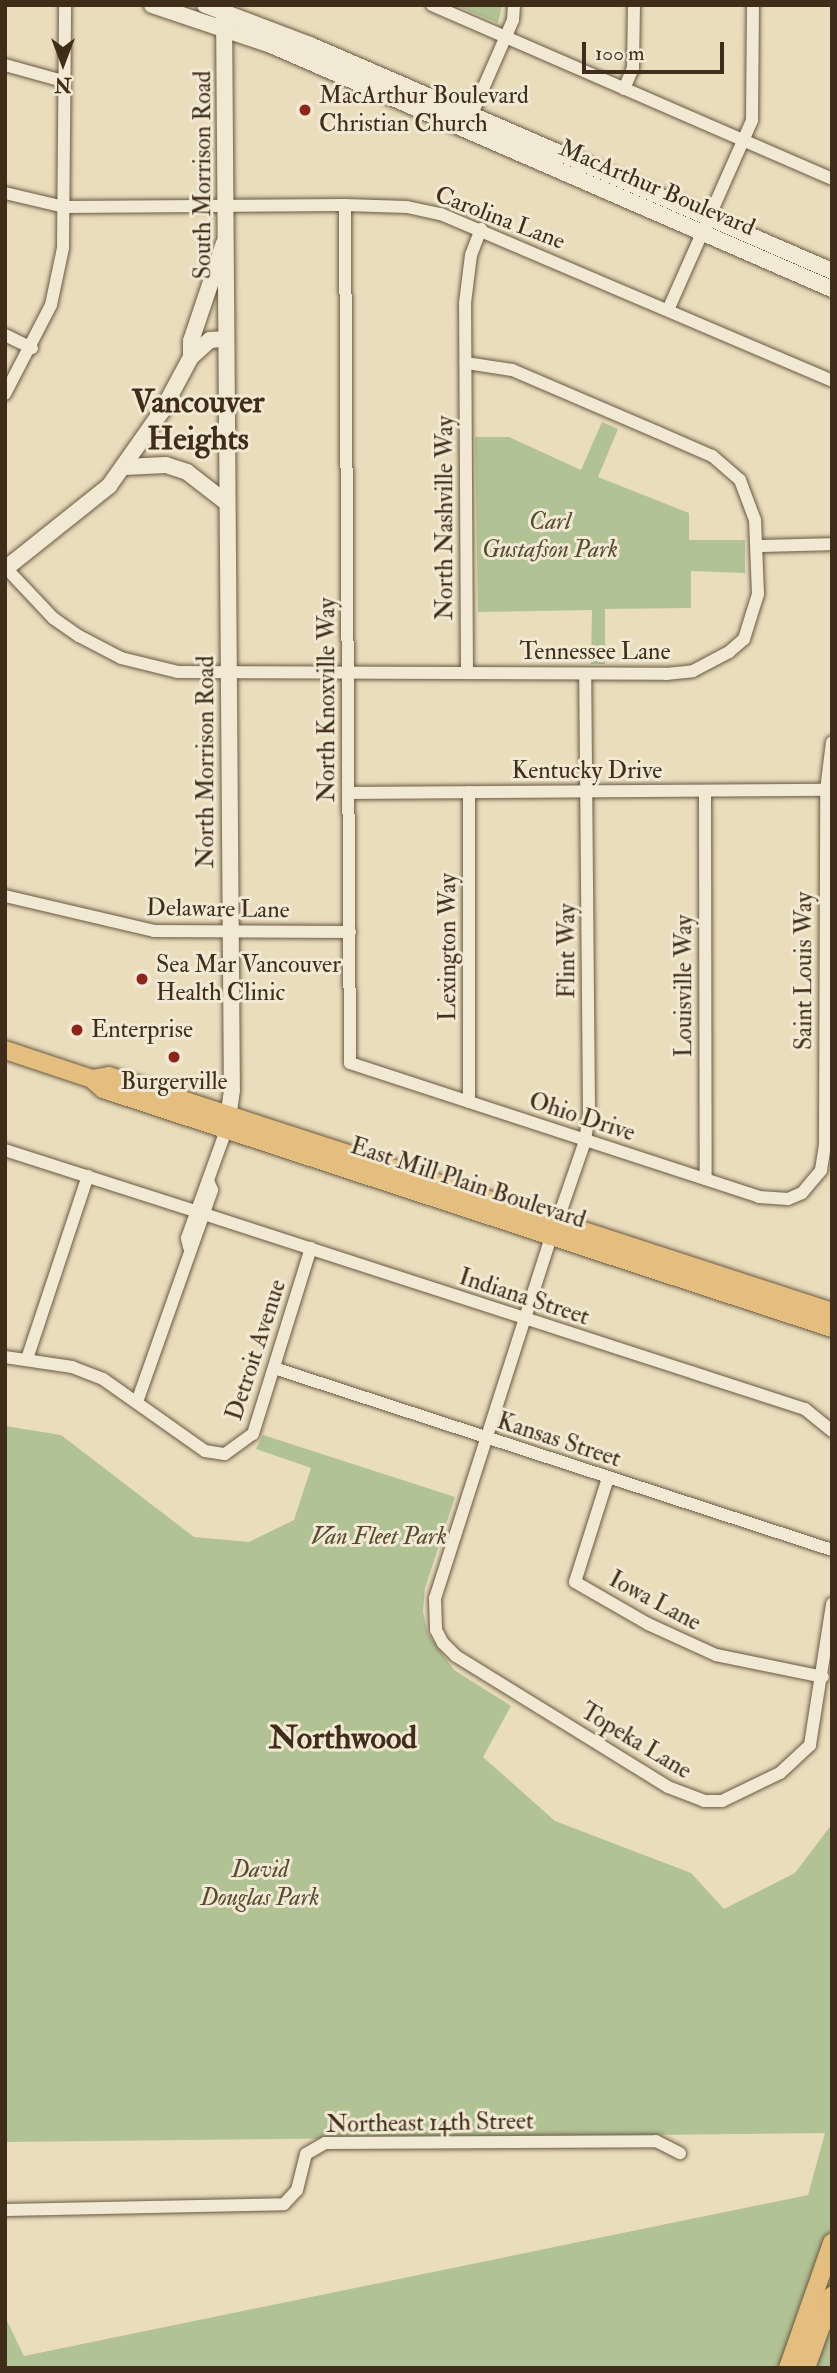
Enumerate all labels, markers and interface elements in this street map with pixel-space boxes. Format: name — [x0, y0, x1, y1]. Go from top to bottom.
north arrow — [28, 28, 98, 98]
scale bar — [585, 28, 727, 72]
text: 100 m — [595, 40, 645, 67]
street label: South Morrison Road — [189, 71, 217, 279]
text: N — [55, 72, 72, 96]
place label: MacArthur Boulevard Christian Church — [319, 82, 529, 138]
marker: MacArthur Boulevard Christian Church — [297, 102, 313, 118]
street label: MacArthur Boulevard — [555, 134, 759, 242]
street label: Carolina Lane — [431, 180, 569, 256]
district label: Vancouver Heights — [131, 384, 265, 459]
street label: North Nashville Way — [431, 416, 459, 620]
park label: Carl Gustafson Park — [482, 508, 618, 564]
street label: North Knoxville Way — [313, 598, 341, 802]
street label: Tennessee Lane — [520, 638, 670, 666]
street label: North Morrison Road — [192, 656, 220, 868]
street label: Kentucky Drive — [512, 757, 662, 785]
street label: Lexington Way — [434, 873, 462, 1021]
street label: Saint Louis Way — [790, 892, 818, 1050]
street label: Delaware Lane — [146, 893, 290, 925]
street label: Flint Way — [553, 903, 581, 999]
street label: Louisville Way — [670, 915, 698, 1057]
place label: Sea Mar Vancouver Health Clinic — [156, 951, 341, 1007]
marker: Sea Mar Vancouver Health Clinic — [134, 971, 150, 987]
place label: Enterprise — [91, 1016, 193, 1044]
marker: Enterprise — [69, 1022, 85, 1038]
marker: Burgerville — [166, 1049, 182, 1065]
place label: Burgerville — [121, 1068, 227, 1096]
street label: Ohio Drive — [525, 1086, 639, 1148]
street label: East Mill Plain Boulevard — [347, 1131, 589, 1235]
street label: Indiana Street — [455, 1262, 593, 1332]
street label: Detroit Avenue — [220, 1276, 292, 1424]
street label: Kansas Street — [494, 1406, 624, 1474]
park label: Van Fleet Park — [311, 1523, 447, 1551]
street label: Iowa Lane — [604, 1565, 706, 1637]
street label: Topeka Lane — [575, 1697, 697, 1785]
district label: Northwood — [269, 1719, 417, 1757]
park label: David Douglas Park — [200, 1856, 320, 1912]
street label: Northeast 14th Street — [326, 2107, 534, 2139]

